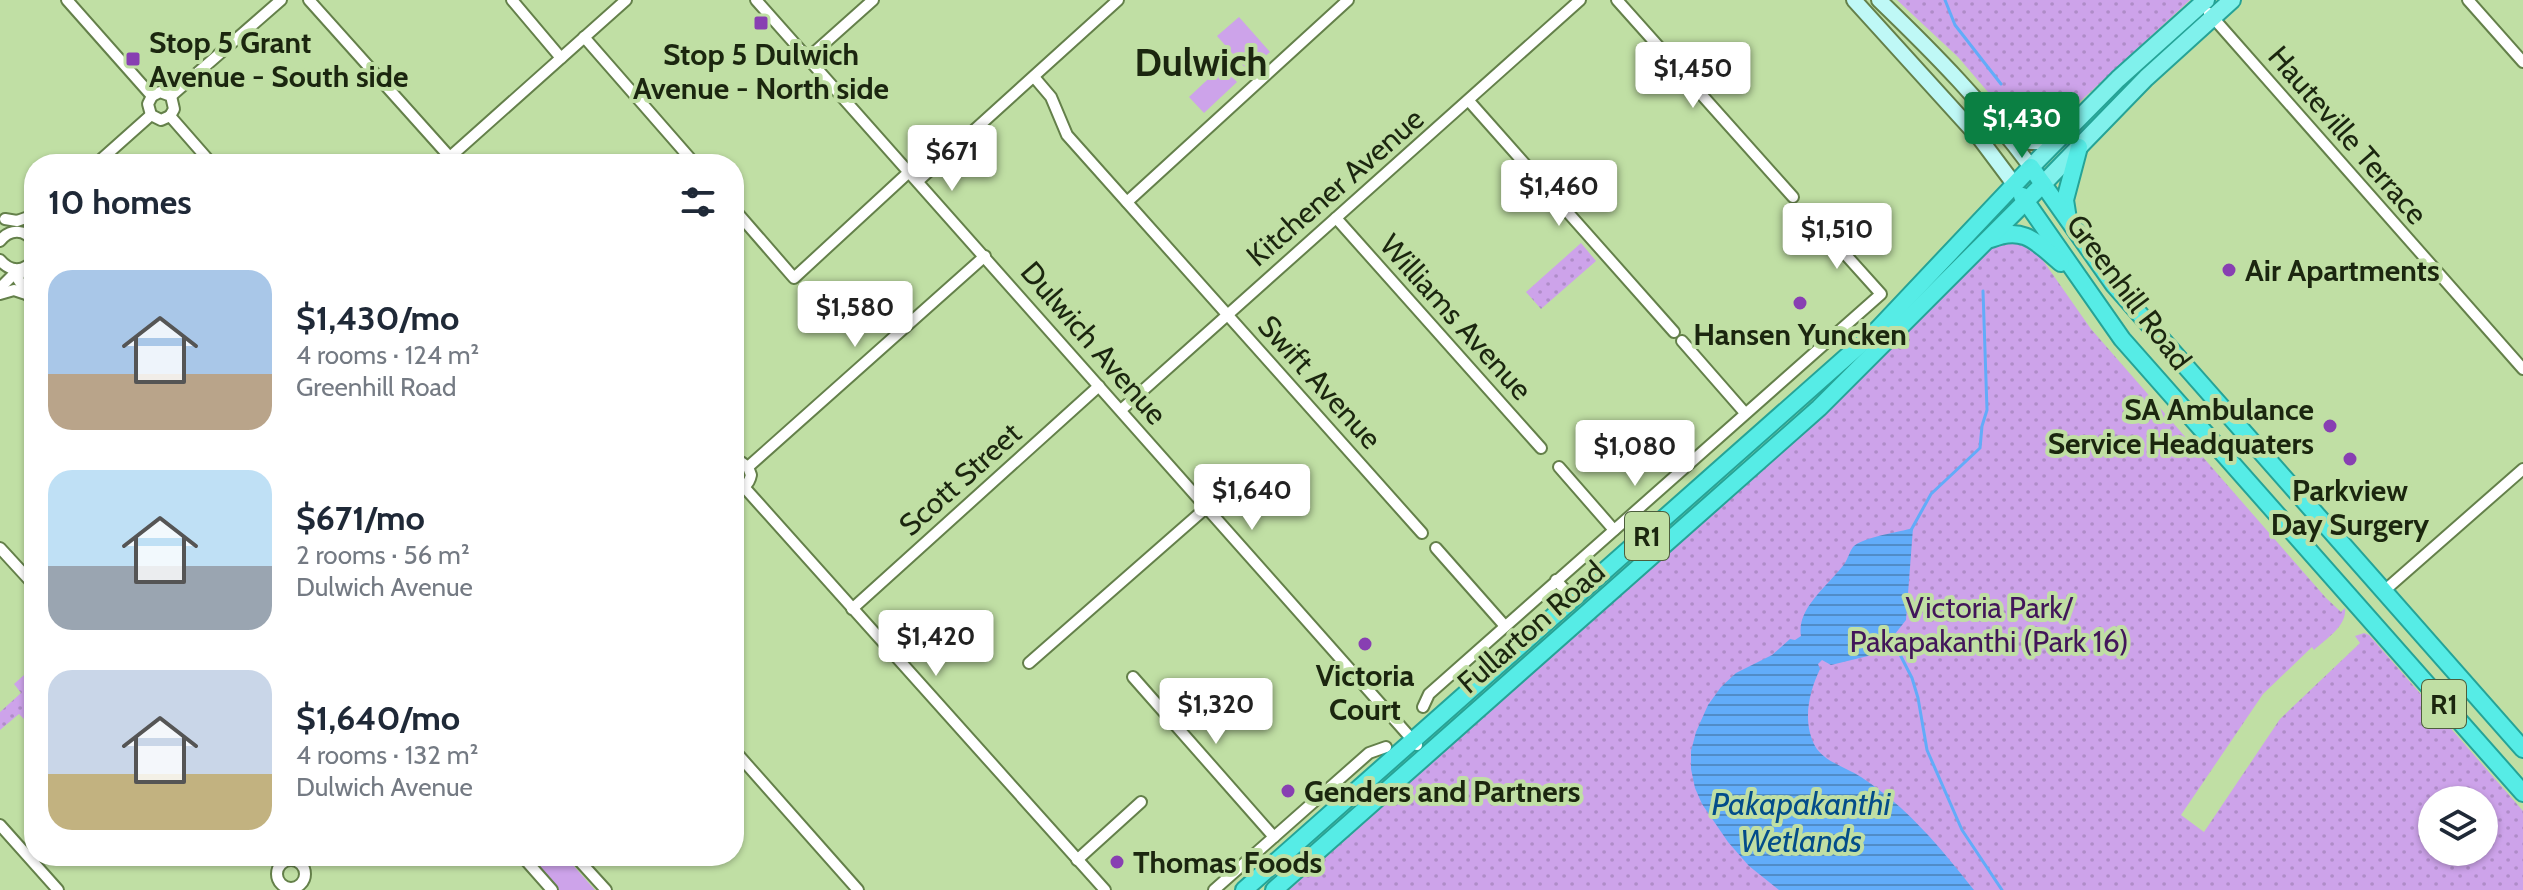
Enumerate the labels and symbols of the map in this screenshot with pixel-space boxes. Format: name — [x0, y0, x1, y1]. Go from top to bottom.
marker: Stop 5 Dulwich Avenue - North side — [752, 14, 770, 32]
place label: Stop 5 Grant Avenue - South side — [149, 24, 408, 95]
place label: Stop 5 Dulwich Avenue - North side — [633, 36, 889, 107]
street label: Hauteville Terrace — [2260, 38, 2436, 232]
district label: Dulwich — [1135, 39, 1267, 86]
pin: $1,450 — [1628, 42, 1758, 110]
marker: Stop 5 Grant Avenue - South side — [124, 50, 142, 68]
pin: $1,430 — [1957, 92, 2087, 160]
street label: Kitchener Avenue — [1239, 100, 1431, 274]
pin: $671 — [905, 125, 999, 193]
pin: $1,460 — [1494, 160, 1624, 228]
pin: $1,510 — [1772, 203, 1902, 271]
street label: Greenhill Road — [2059, 207, 2199, 377]
street label: Williams Avenue — [1372, 227, 1540, 407]
place label: Air Apartments — [2245, 252, 2440, 289]
street label: Dulwich Avenue — [1013, 254, 1175, 432]
marker: Air Apartments — [2220, 261, 2238, 279]
pin: $1,580 — [790, 281, 920, 349]
marker: Hansen Yuncken — [1791, 294, 1809, 312]
street label: Swift Avenue — [1250, 307, 1390, 457]
place label: Hansen Yuncken — [1693, 316, 1907, 353]
place label: SA Ambulance Service Headquaters — [2048, 391, 2314, 462]
street label: Scott Street — [891, 415, 1029, 543]
marker: SA Ambulance Service Headquaters — [2321, 417, 2339, 435]
pin: $1,080 — [1570, 420, 1700, 488]
marker: Parkview Day Surgery — [2341, 450, 2359, 468]
pin: $1,640 — [1187, 464, 1317, 532]
place label: Parkview Day Surgery — [2271, 472, 2430, 543]
road number: R1 — [1625, 512, 1669, 560]
street label: Fullarton Road — [1450, 553, 1612, 701]
park label: Victoria Park/ Pakapakanthi (Park 16) — [1849, 589, 2129, 660]
pin: $1,420 — [871, 610, 1001, 678]
marker: Victoria Court — [1356, 635, 1374, 653]
place label: Victoria Court — [1316, 657, 1414, 728]
pin: $1,320 — [1151, 678, 1281, 746]
road number: R1 — [2422, 680, 2466, 728]
place label: Genders and Partners — [1304, 773, 1580, 810]
marker: Genders and Partners — [1279, 782, 1297, 800]
water label: Pakapakanthi Wetlands — [1711, 784, 1892, 860]
place label: Thomas Foods — [1133, 844, 1322, 881]
marker: Thomas Foods — [1108, 853, 1126, 871]

